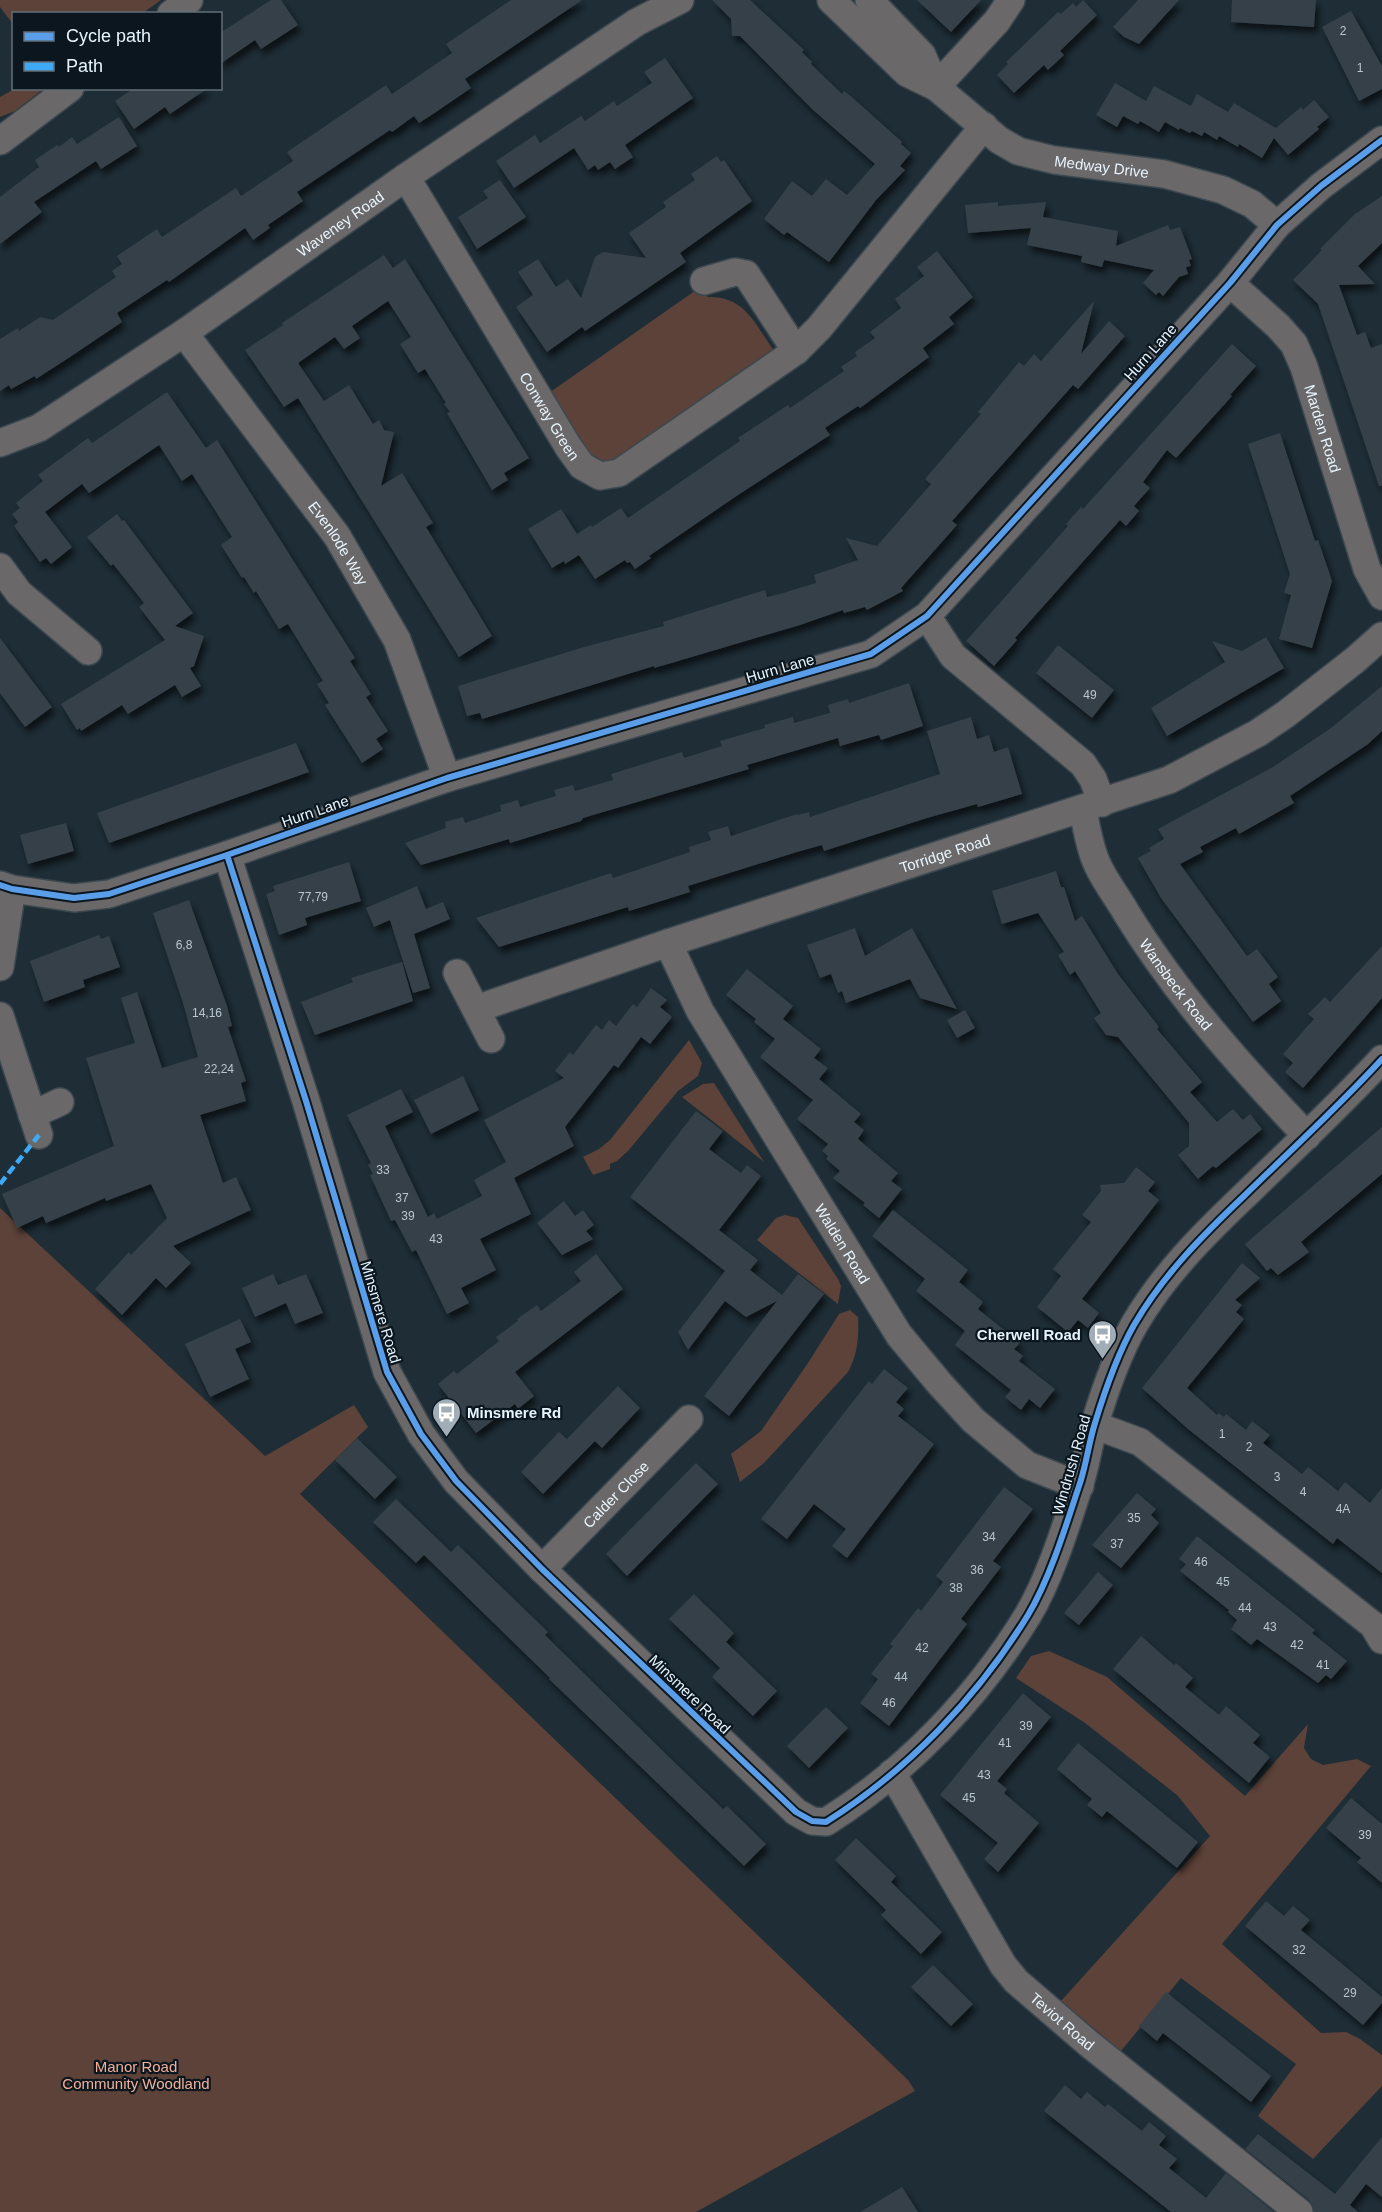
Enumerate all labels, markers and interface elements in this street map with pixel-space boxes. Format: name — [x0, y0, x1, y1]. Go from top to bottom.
legend — [12, 12, 222, 90]
house number: 2 — [1340, 24, 1347, 38]
text: Cycle path — [66, 26, 151, 46]
text: Path — [66, 56, 103, 76]
house number: 1 — [1357, 61, 1364, 75]
street label: Medway Drive — [1053, 152, 1150, 180]
street label: Waveney Road — [294, 187, 387, 260]
street label: Hurn Lane — [1120, 320, 1180, 384]
street label: Conway Green — [517, 369, 583, 463]
street label: Marden Road — [1302, 383, 1345, 474]
street label: Evenlode Way — [305, 498, 372, 588]
street label: Hurn Lane — [744, 650, 816, 686]
house number: 49 — [1083, 688, 1097, 702]
street label: Hurn Lane — [279, 792, 351, 830]
street label: Torridge Road — [897, 830, 992, 876]
house number: 77,79 — [298, 890, 328, 904]
street label: Wansbeck Road — [1137, 935, 1216, 1033]
house number: 6,8 — [176, 938, 193, 952]
house number: 14,16 — [192, 1006, 222, 1020]
house number: 22,24 — [204, 1062, 234, 1076]
house number: 33 — [376, 1163, 390, 1177]
house number: 37 — [395, 1191, 409, 1205]
street label: Walden Road — [812, 1201, 874, 1286]
house number: 39 — [401, 1209, 415, 1223]
house number: 43 — [429, 1232, 443, 1246]
street label: Minsmere Road — [357, 1259, 405, 1365]
bus stop icon: Cherwell Road — [1086, 1318, 1118, 1360]
place label: Cherwell Road — [977, 1326, 1081, 1343]
bus stop icon: Minsmere Rd — [430, 1396, 462, 1438]
place label: Minsmere Rd — [467, 1404, 561, 1421]
street label: Windrush Road — [1049, 1413, 1093, 1517]
house number: 1 — [1219, 1427, 1226, 1441]
house number: 2 — [1246, 1440, 1253, 1454]
street label: Calder Close — [579, 1457, 652, 1531]
house number: 3 — [1274, 1470, 1281, 1484]
house number: 4 — [1300, 1485, 1307, 1499]
house number: 4A — [1336, 1502, 1350, 1516]
house number: 35 — [1127, 1511, 1141, 1525]
house number: 34 — [982, 1530, 996, 1544]
house number: 37 — [1110, 1537, 1124, 1551]
house number: 46 — [1194, 1555, 1208, 1569]
house number: 36 — [970, 1563, 984, 1577]
house number: 45 — [1216, 1575, 1230, 1589]
house number: 38 — [949, 1581, 963, 1595]
house number: 44 — [1238, 1601, 1252, 1615]
house number: 43 — [1263, 1620, 1277, 1634]
house number: 42 — [1290, 1638, 1304, 1652]
house number: 42 — [915, 1641, 929, 1655]
street label: Minsmere Road — [646, 1651, 734, 1737]
house number: 41 — [1316, 1658, 1330, 1672]
house number: 44 — [894, 1670, 908, 1684]
house number: 46 — [882, 1696, 896, 1710]
house number: 39 — [1019, 1719, 1033, 1733]
house number: 41 — [998, 1736, 1012, 1750]
house number: 43 — [977, 1768, 991, 1782]
house number: 45 — [962, 1791, 976, 1805]
house number: 39 — [1358, 1828, 1372, 1842]
house number: 32 — [1292, 1943, 1306, 1957]
house number: 29 — [1343, 1986, 1357, 2000]
street label: Teviot Road — [1027, 1989, 1098, 2054]
park label: Manor Road Community Woodland — [62, 2058, 210, 2092]

